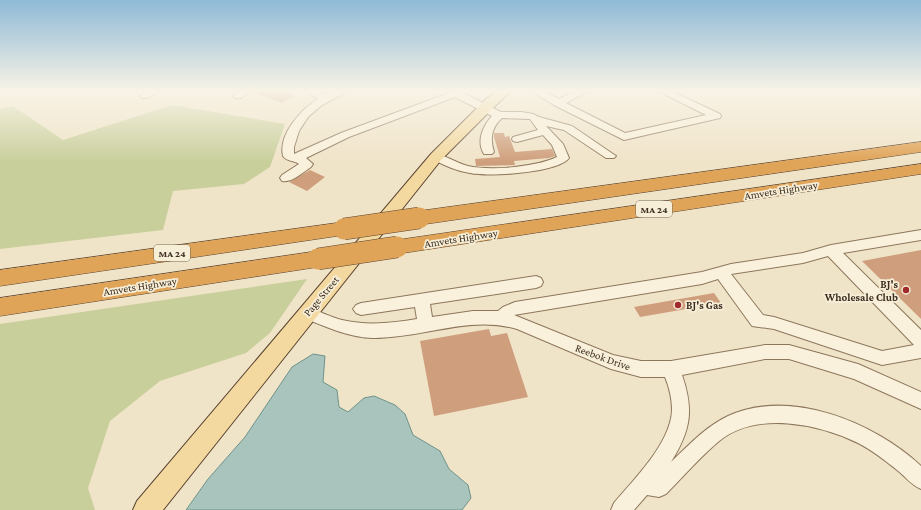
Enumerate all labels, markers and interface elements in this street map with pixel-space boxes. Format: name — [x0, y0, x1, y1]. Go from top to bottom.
street label: Amvets Highway — [743, 178, 820, 203]
road number: MA 24 — [636, 201, 672, 217]
street label: Amvets Highway — [423, 226, 500, 251]
road number: MA 24 — [154, 245, 190, 261]
street label: Page Street — [301, 273, 342, 319]
street label: Amvets Highway — [102, 274, 179, 299]
place label: BJ's Wholesale Club — [824, 278, 899, 303]
marker: BJ's Wholesale Club — [901, 285, 911, 295]
place label: BJ's Gas — [686, 299, 723, 311]
marker: BJ's Gas — [673, 300, 683, 310]
street label: Reebok Drive — [574, 341, 632, 373]

